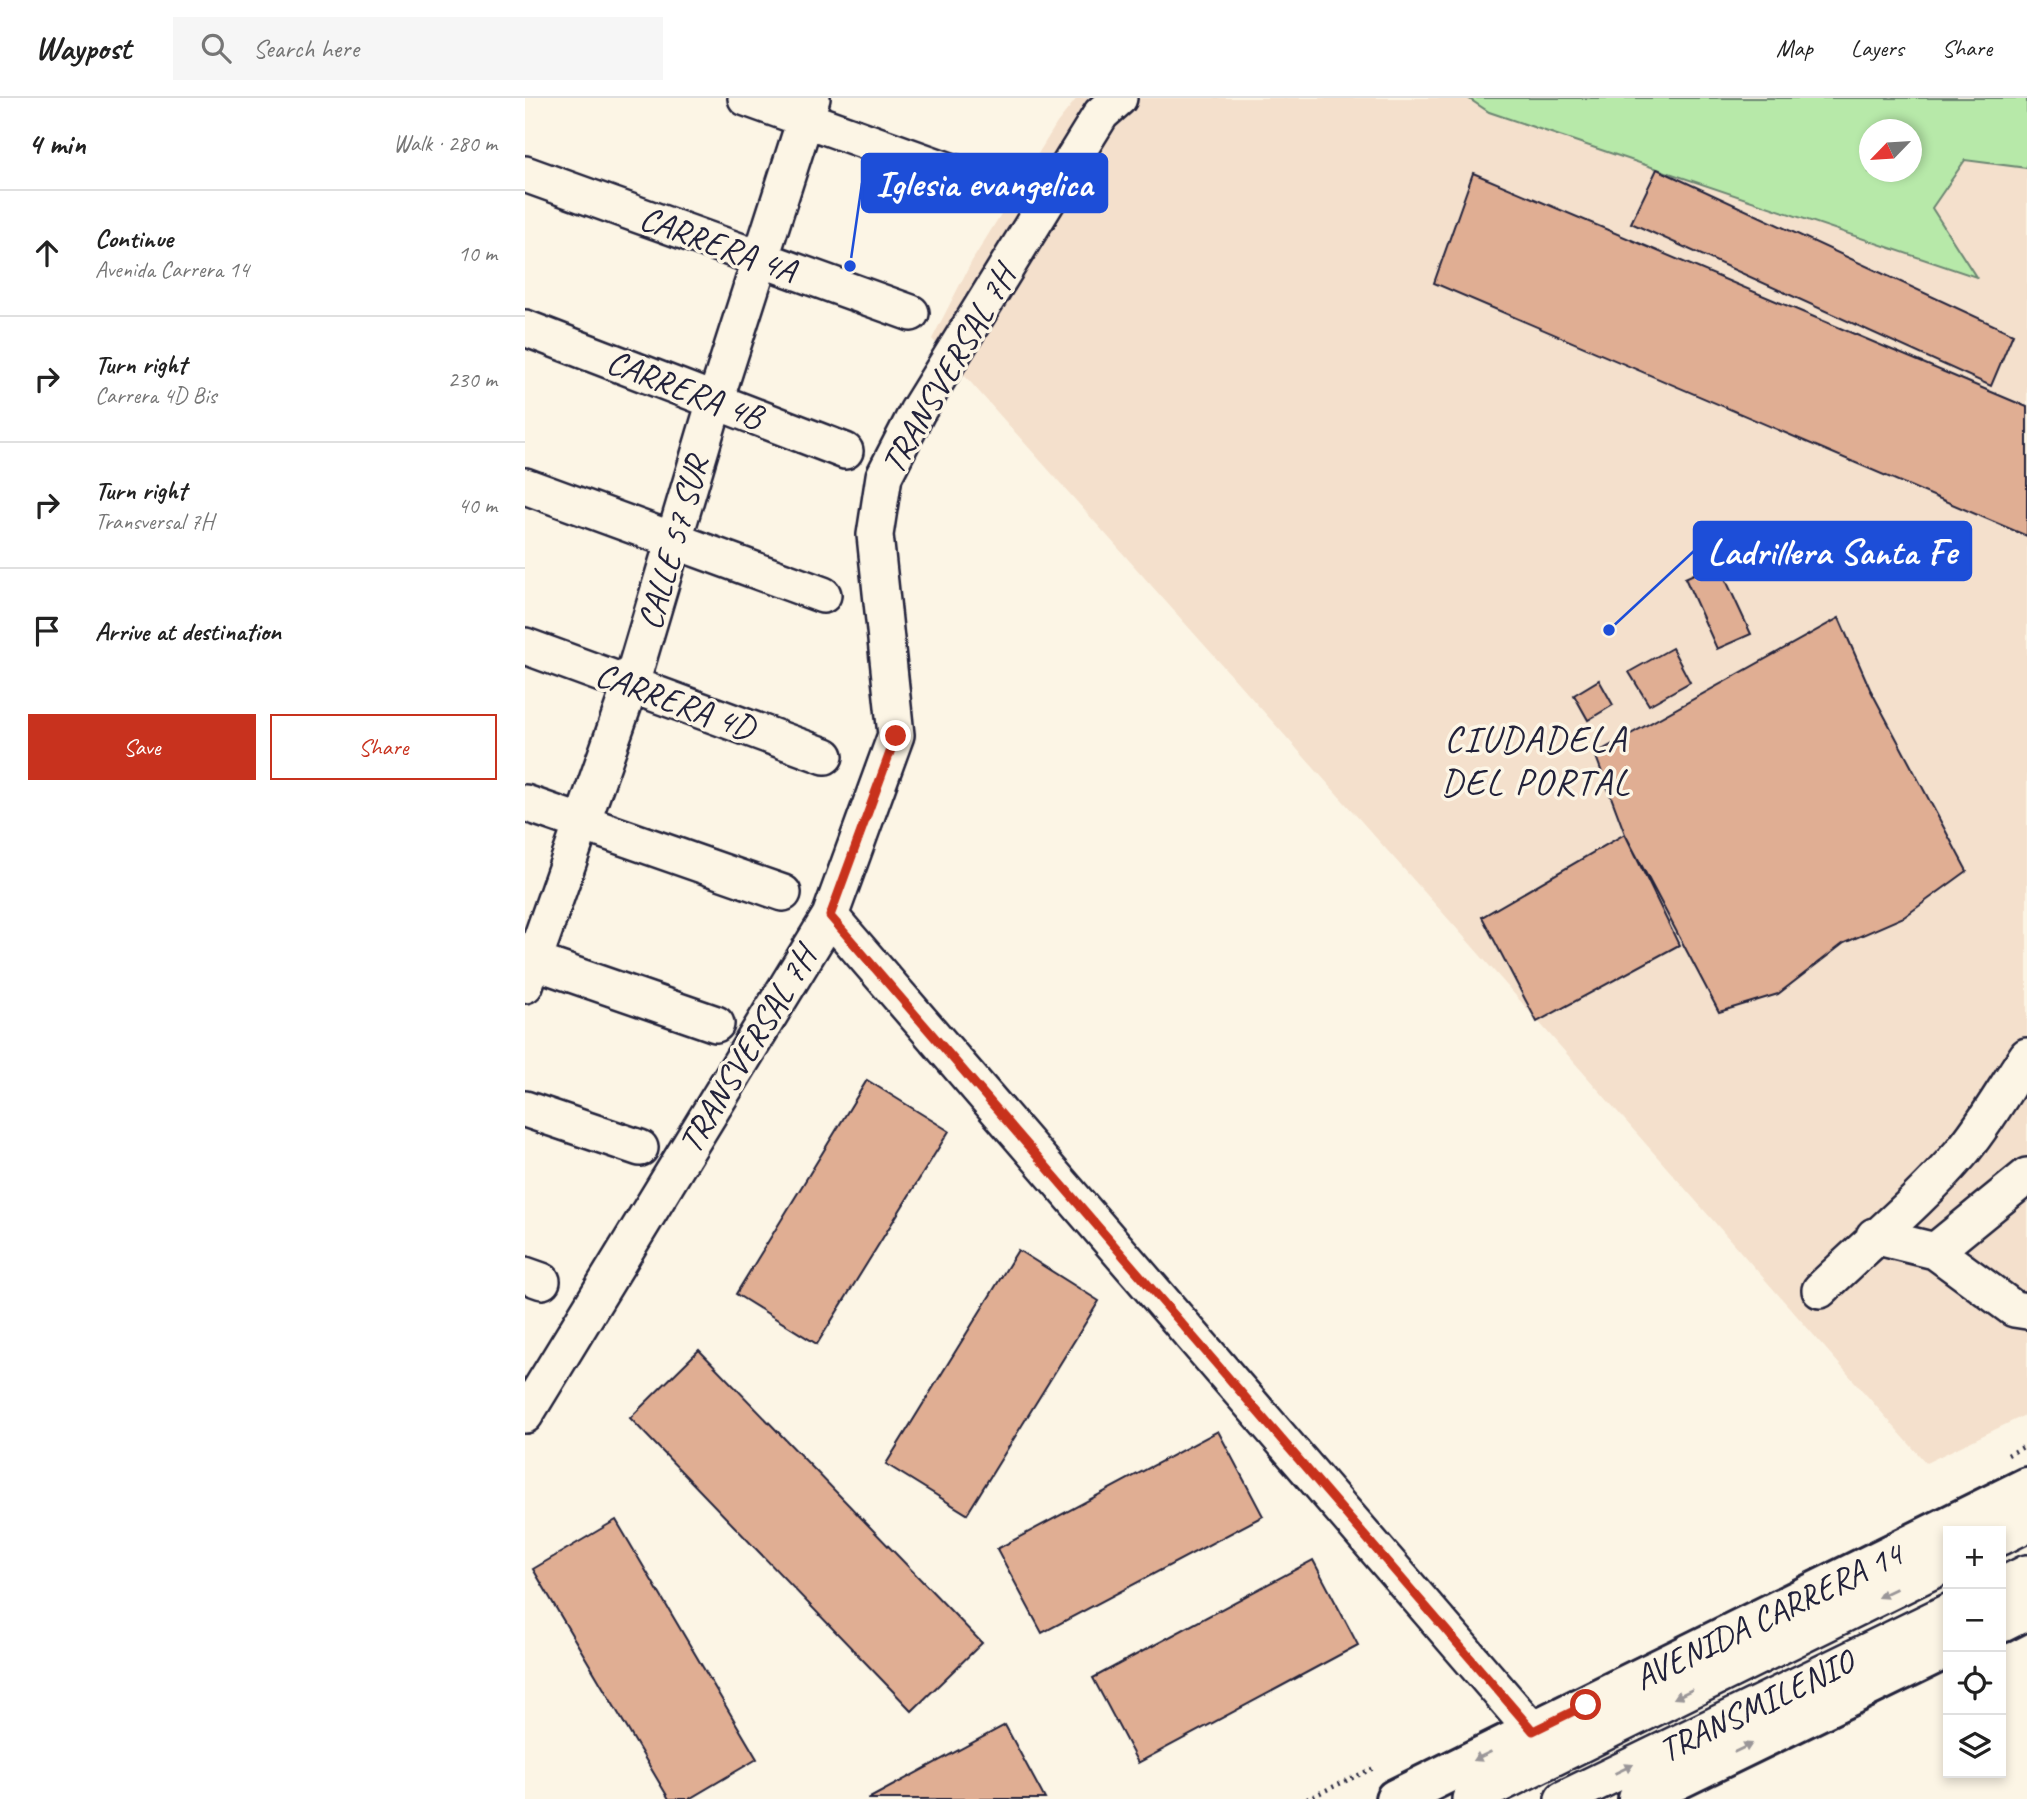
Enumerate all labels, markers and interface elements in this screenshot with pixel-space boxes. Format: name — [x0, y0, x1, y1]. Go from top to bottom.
search box — [173, 17, 663, 80]
text: Waypost — [35, 27, 131, 69]
icon: search — [197, 29, 235, 67]
text: Search here — [253, 32, 359, 65]
text: Map — [1776, 33, 1813, 63]
text: Layers — [1851, 33, 1904, 63]
text: Share — [1942, 33, 1992, 63]
north arrow — [1859, 119, 1922, 182]
text: 4 min — [28, 125, 85, 163]
text: Walk · 280 m — [393, 129, 497, 158]
callout: Iglesia evangelica — [862, 154, 1107, 212]
text: Iglesia evangelica — [876, 160, 1095, 207]
street label: CARRERA 4A — [634, 195, 804, 294]
text: Continue — [95, 222, 173, 255]
icon: ahead — [28, 234, 66, 272]
text: 10 m — [458, 239, 497, 268]
street label: TRANSVERSAL 7H — [870, 253, 1028, 482]
text: Avenida Carrera 14 — [95, 255, 249, 284]
street label: CARRERA 4B — [600, 339, 772, 440]
text: Turn right — [95, 348, 186, 381]
icon: right — [28, 360, 66, 398]
text: 230 m — [448, 365, 497, 394]
text: Carrera 4D Bis — [95, 381, 216, 410]
street label: CALLE 57 SUR — [627, 448, 720, 635]
text: Turn right — [95, 474, 186, 507]
icon: right — [28, 486, 66, 524]
text: 40 m — [458, 491, 497, 520]
text: Transversal 7H — [95, 507, 214, 536]
callout: Ladrillera Santa Fe — [1694, 522, 1971, 580]
text: Ladrillera Santa Fe — [1708, 528, 1960, 575]
icon: arrive — [28, 612, 66, 650]
text: Arrive at destination — [95, 615, 281, 648]
street label: CARRERA 4D — [589, 652, 763, 751]
button: Save — [28, 714, 256, 780]
button: Share — [270, 714, 497, 780]
district label: CIUDADELA DEL PORTAL — [1441, 715, 1631, 805]
route end — [880, 720, 911, 751]
street label: TRANSVERSAL 7H — [668, 934, 829, 1161]
map controls — [1943, 1526, 2006, 1778]
button: + — [1943, 1526, 2006, 1589]
street label: AVENIDA CARRERA 14 — [1627, 1530, 1912, 1700]
one-way arrow — [1877, 1588, 1897, 1599]
button: − — [1943, 1589, 2006, 1652]
street label: TRANSMILENIO — [1651, 1638, 1864, 1773]
button: locate — [1943, 1652, 2006, 1715]
route start — [1570, 1689, 1601, 1720]
one-way arrow — [1673, 1689, 1693, 1700]
button: layers — [1943, 1715, 2006, 1778]
one-way arrow — [1733, 1742, 1753, 1754]
one-way arrow — [1472, 1751, 1492, 1762]
one-way arrow — [1614, 1763, 1634, 1775]

